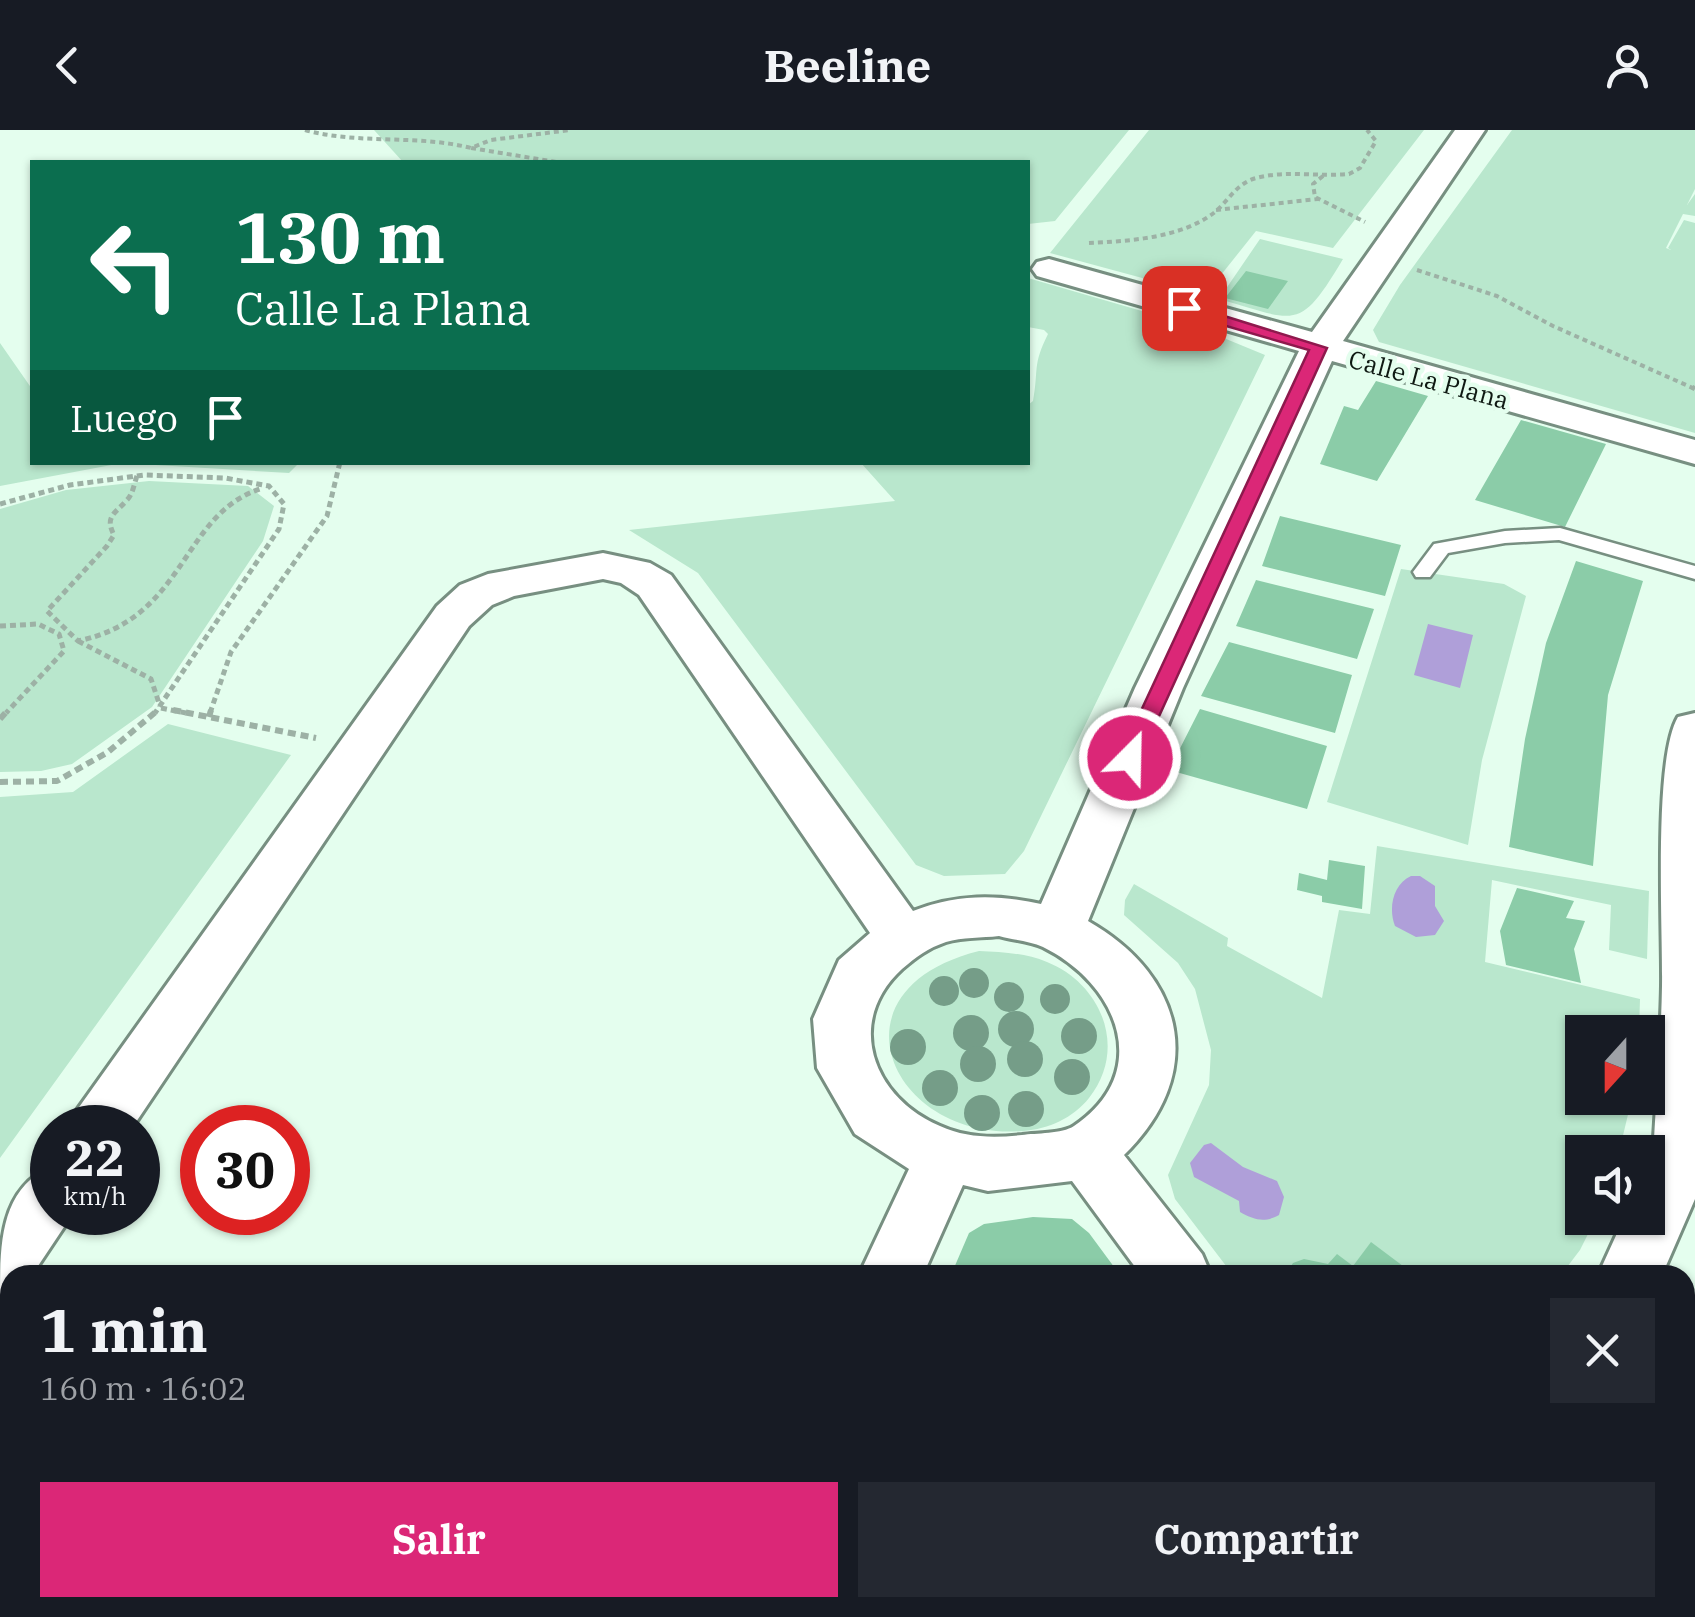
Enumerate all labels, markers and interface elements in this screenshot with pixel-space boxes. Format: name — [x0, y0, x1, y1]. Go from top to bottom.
text: Beeline — [764, 36, 931, 94]
icon: back — [40, 38, 95, 93]
icon: person — [1600, 38, 1655, 93]
text: 130 m — [235, 191, 445, 282]
icon: left — [70, 200, 200, 330]
pin — [1142, 266, 1227, 351]
text: Calle La Plana — [235, 279, 531, 337]
icon: arrive — [1157, 281, 1212, 336]
street label: Calle La Plana — [1345, 342, 1513, 416]
icon: arrive — [198, 390, 253, 445]
text: Luego — [70, 393, 178, 442]
position arrow — [1078, 706, 1182, 810]
north arrow — [1565, 1015, 1665, 1115]
map controls — [1565, 1015, 1665, 1235]
speed limit sign: 30 — [180, 1105, 310, 1235]
text: 22 — [65, 1125, 125, 1190]
button: sound — [1565, 1135, 1665, 1235]
text: km/h — [63, 1179, 127, 1212]
text: 1 min — [40, 1290, 208, 1369]
button: close — [1550, 1298, 1655, 1403]
text: 160 m · 16:02 — [40, 1367, 247, 1409]
button: Salir — [40, 1482, 838, 1597]
button: Compartir — [858, 1482, 1655, 1597]

